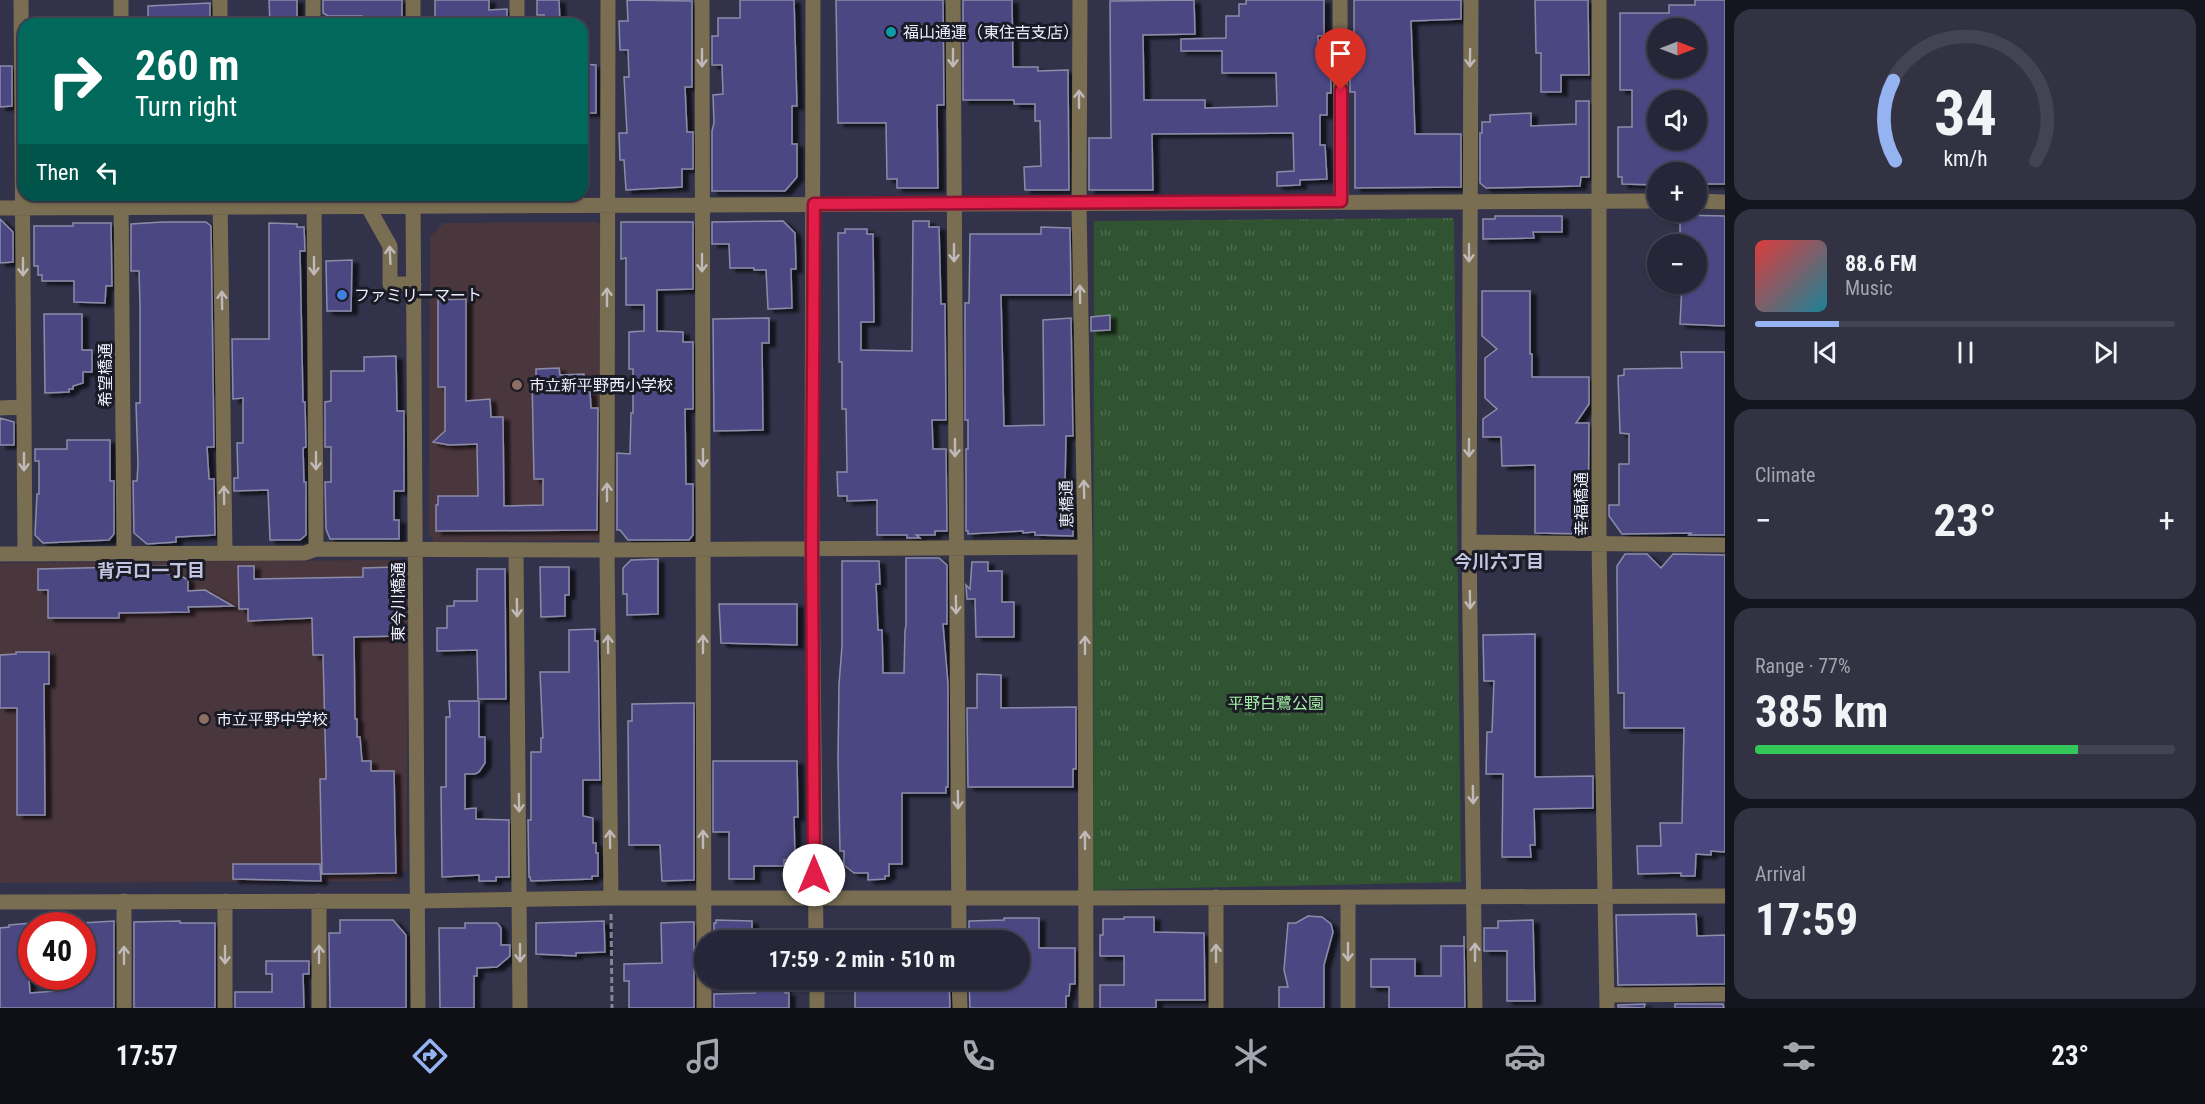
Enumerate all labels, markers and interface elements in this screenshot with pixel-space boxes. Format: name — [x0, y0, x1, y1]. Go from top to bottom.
north arrow — [1647, 18, 1707, 78]
map controls — [1647, 18, 1707, 294]
place label: 福山通運（東住吉支店） — [903, 23, 1079, 42]
marker: 福山通運（東住吉支店） — [884, 25, 898, 39]
pin — [1315, 28, 1366, 90]
icon: arrive — [1324, 37, 1357, 70]
text: 260 m — [135, 41, 240, 90]
icon: right — [36, 42, 114, 120]
one-way arrow — [696, 48, 708, 68]
one-way arrow — [947, 48, 959, 68]
one-way arrow — [1464, 48, 1476, 68]
text: 34 — [1933, 78, 1997, 151]
one-way arrow — [1074, 89, 1085, 109]
button: sound — [1647, 90, 1707, 150]
text: Turn right — [135, 91, 237, 123]
text: km/h — [1943, 147, 1987, 172]
icon: left — [91, 156, 124, 189]
text: Then — [36, 160, 79, 185]
button: + — [1647, 162, 1707, 222]
button: − — [1647, 234, 1707, 294]
one-way arrow — [948, 243, 960, 263]
one-way arrow — [1463, 243, 1475, 263]
one-way arrow — [384, 245, 395, 265]
text: 88.6 FM — [1845, 251, 1917, 276]
one-way arrow — [696, 253, 708, 273]
one-way arrow — [308, 255, 320, 275]
one-way arrow — [17, 256, 29, 276]
text: Music — [1845, 276, 1893, 300]
one-way arrow — [1074, 284, 1086, 304]
place label: ファミリーマート — [354, 286, 482, 305]
one-way arrow — [601, 287, 613, 307]
marker: ファミリーマート — [335, 288, 349, 302]
one-way arrow — [216, 290, 227, 310]
icon: previous — [1809, 336, 1842, 369]
icon: pause — [1949, 336, 1982, 369]
icon: next — [2089, 336, 2122, 369]
street label: 希望橋通 — [96, 343, 115, 407]
place label: 市立新平野西小学校 — [529, 376, 673, 395]
marker: 市立新平野西小学校 — [510, 378, 524, 392]
one-way arrow — [949, 438, 961, 458]
one-way arrow — [1463, 438, 1475, 458]
one-way arrow — [697, 448, 709, 468]
one-way arrow — [310, 450, 322, 470]
one-way arrow — [19, 451, 30, 471]
text: Climate — [1755, 463, 1815, 487]
street label: 幸福橋通 — [1572, 472, 1591, 536]
one-way arrow — [1078, 479, 1090, 499]
street label: 恵橋通 — [1057, 480, 1076, 528]
one-way arrow — [601, 482, 613, 502]
one-way arrow — [218, 485, 230, 505]
text: 23° — [1934, 494, 1997, 547]
text: − — [1755, 501, 1772, 540]
text: + — [2159, 501, 2175, 540]
district label: 今川六丁目 — [1454, 551, 1544, 572]
district label: 背戸口一丁目 — [97, 560, 205, 581]
street label: 東今川橋通 — [389, 562, 408, 642]
one-way arrow — [1464, 590, 1476, 610]
one-way arrow — [950, 595, 962, 615]
one-way arrow — [511, 598, 523, 618]
one-way arrow — [602, 635, 614, 655]
one-way arrow — [697, 635, 709, 655]
one-way arrow — [1079, 635, 1091, 655]
text: Range · 77% — [1755, 654, 1851, 678]
text: 385 km — [1755, 685, 1888, 738]
park label: 平野白鷺公園 — [1228, 694, 1324, 713]
place label: 市立平野中学校 — [216, 710, 328, 729]
marker: 市立平野中学校 — [197, 712, 211, 726]
one-way arrow — [1467, 785, 1479, 805]
one-way arrow — [952, 790, 964, 810]
one-way arrow — [513, 793, 525, 813]
one-way arrow — [604, 830, 616, 850]
one-way arrow — [698, 830, 709, 850]
one-way arrow — [1079, 830, 1091, 850]
position arrow — [782, 843, 846, 907]
text: Arrival — [1755, 862, 1806, 886]
text: 17:59 — [1755, 893, 1858, 946]
speed limit sign: 40 — [18, 912, 96, 990]
one-way arrow — [1342, 942, 1354, 962]
one-way arrow — [1469, 942, 1481, 962]
one-way arrow — [514, 943, 526, 963]
one-way arrow — [1210, 943, 1222, 963]
one-way arrow — [219, 944, 231, 964]
one-way arrow — [118, 945, 130, 965]
one-way arrow — [313, 945, 325, 965]
text: 17:59 · 2 min · 510 m — [769, 947, 955, 972]
icon: directions — [409, 1035, 451, 1077]
icon: music — [683, 1035, 725, 1077]
icon: phone — [957, 1035, 999, 1077]
icon: climate — [1230, 1035, 1272, 1077]
icon: car — [1504, 1035, 1546, 1077]
icon: filters — [1778, 1035, 1820, 1077]
text: 17:57 — [116, 1040, 178, 1072]
text: 23° — [2051, 1040, 2089, 1072]

